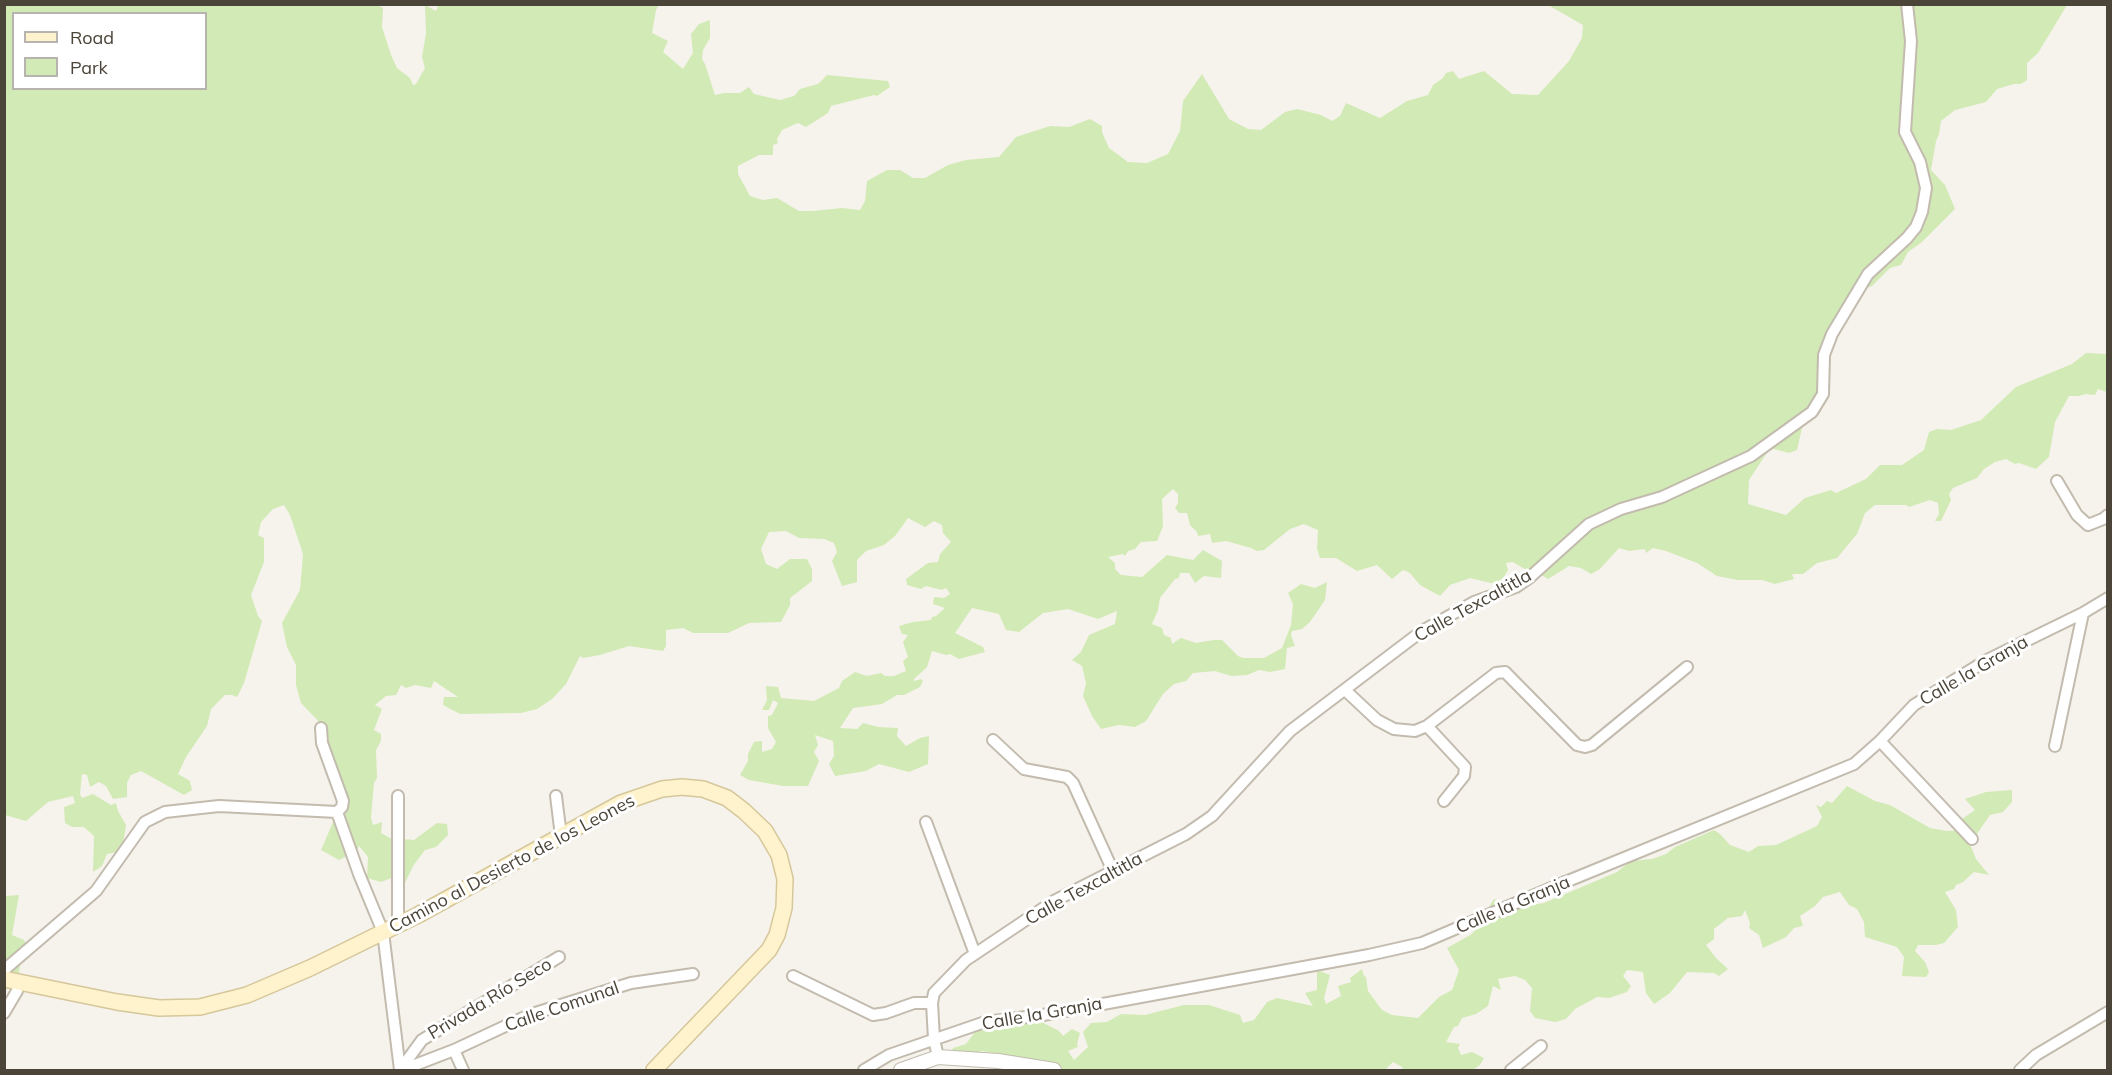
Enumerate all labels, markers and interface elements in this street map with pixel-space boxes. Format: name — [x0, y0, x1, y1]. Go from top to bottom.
legend — [12, 12, 207, 90]
text: Road — [70, 26, 114, 49]
text: Park — [70, 56, 108, 79]
street label: Calle Texcaltitla — [1411, 565, 1535, 647]
street label: Calle la Granja — [1916, 631, 2032, 711]
street label: Camino al Desierto de los Leones — [385, 790, 639, 938]
street label: Calle Texcaltitla — [1022, 848, 1146, 930]
street label: Calle la Granja — [1453, 871, 1573, 939]
street label: Privada Río Seco — [424, 954, 556, 1044]
street label: Calle Comunal — [502, 977, 622, 1037]
street label: Calle la Granja — [980, 993, 1104, 1035]

